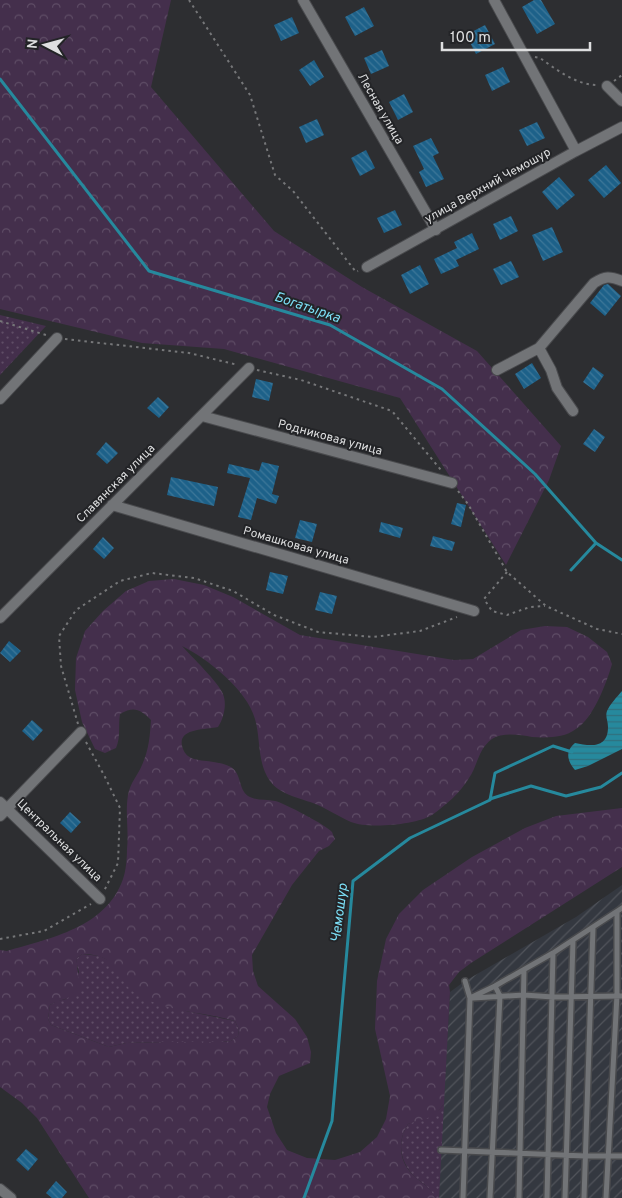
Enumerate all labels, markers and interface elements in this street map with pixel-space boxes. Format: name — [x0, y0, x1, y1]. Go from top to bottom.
north arrow — [20, 20, 70, 70]
scale bar — [442, 20, 590, 52]
text: 100 m — [450, 29, 491, 48]
text: N — [25, 38, 43, 50]
street label: Лесная улица — [353, 71, 407, 147]
street label: улица Верхний Чемошур — [422, 145, 554, 227]
water label: Богатырка — [272, 289, 343, 327]
street label: Родниковая улица — [276, 416, 384, 460]
street label: Славянская улица — [73, 441, 159, 527]
street label: Ромашковая улица — [241, 523, 351, 569]
street label: Центральная улица — [13, 796, 105, 886]
water label: Чемошур — [328, 882, 352, 943]

